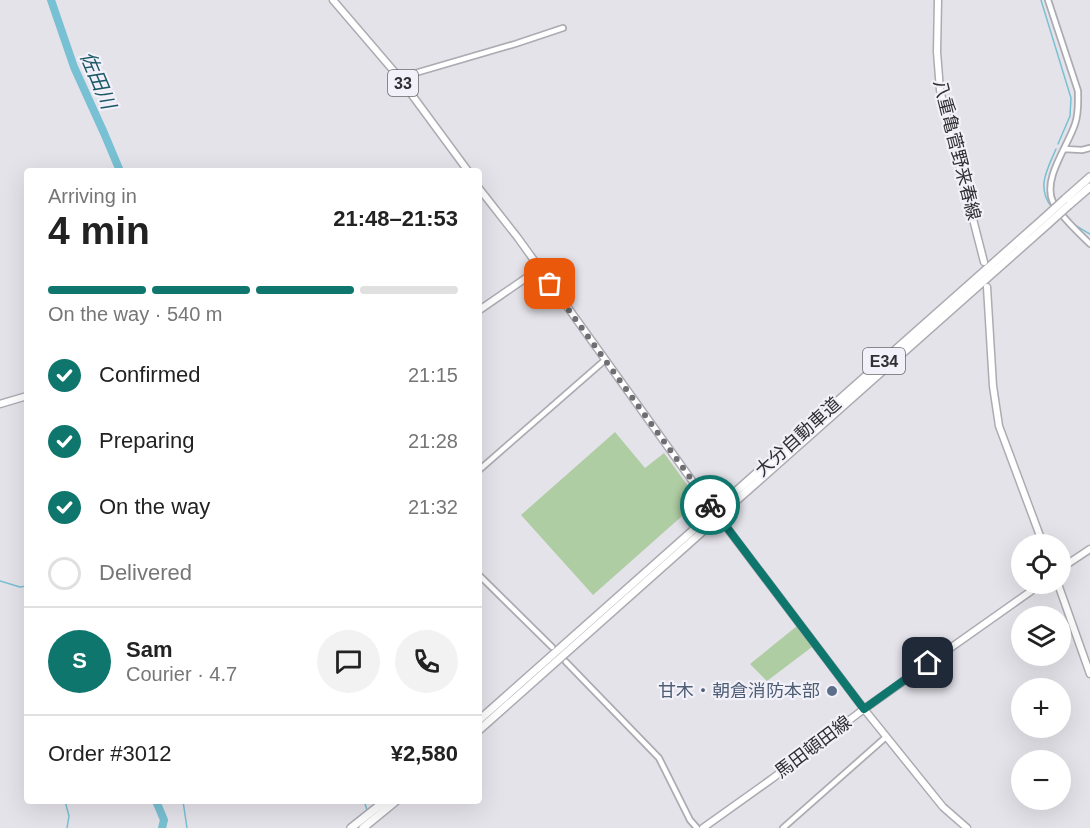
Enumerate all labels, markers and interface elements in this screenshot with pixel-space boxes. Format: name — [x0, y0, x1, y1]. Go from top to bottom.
water label: 佐田川 — [76, 48, 121, 114]
road number: 33 — [388, 70, 418, 96]
street label: 八重亀菅野来春線 — [930, 78, 984, 222]
text: Arriving in — [48, 185, 137, 207]
text: 21:48–21:53 — [333, 206, 458, 231]
text: 4 min — [48, 209, 150, 252]
pin — [524, 258, 575, 309]
icon: bag — [533, 267, 566, 300]
text: On the way · 540 m — [48, 303, 223, 325]
road number: E34 — [863, 348, 905, 374]
icon: check — [48, 359, 81, 392]
text: Confirmed — [99, 362, 200, 387]
text: 21:15 — [408, 364, 458, 386]
street label: 大分自動車道 — [751, 393, 845, 481]
icon: check — [48, 425, 81, 458]
text: Preparing — [99, 428, 194, 453]
text: 21:28 — [408, 430, 458, 452]
courier — [680, 475, 740, 535]
icon: bike — [694, 489, 727, 522]
icon: check — [48, 491, 81, 524]
text: On the way — [99, 494, 210, 519]
text: 21:32 — [408, 496, 458, 518]
map controls — [1011, 534, 1071, 810]
button: locate — [1011, 534, 1071, 594]
text: Delivered — [99, 560, 192, 585]
button: layers — [1011, 606, 1071, 666]
button: chat — [317, 630, 380, 693]
button: phone — [395, 630, 458, 693]
text: Sam — [126, 637, 172, 662]
pin — [902, 637, 953, 688]
icon: home — [911, 646, 944, 679]
text: S — [72, 648, 87, 673]
text: Courier · 4.7 — [126, 663, 237, 685]
button: + — [1011, 678, 1071, 738]
place label: 甘木・朝倉消防本部 — [658, 681, 820, 701]
marker: 甘木・朝倉消防本部 — [825, 684, 839, 698]
street label: 馬田頓田線 — [771, 712, 855, 782]
text: Order #3012 — [48, 741, 172, 766]
text: ¥2,580 — [391, 741, 458, 766]
button: − — [1011, 750, 1071, 810]

